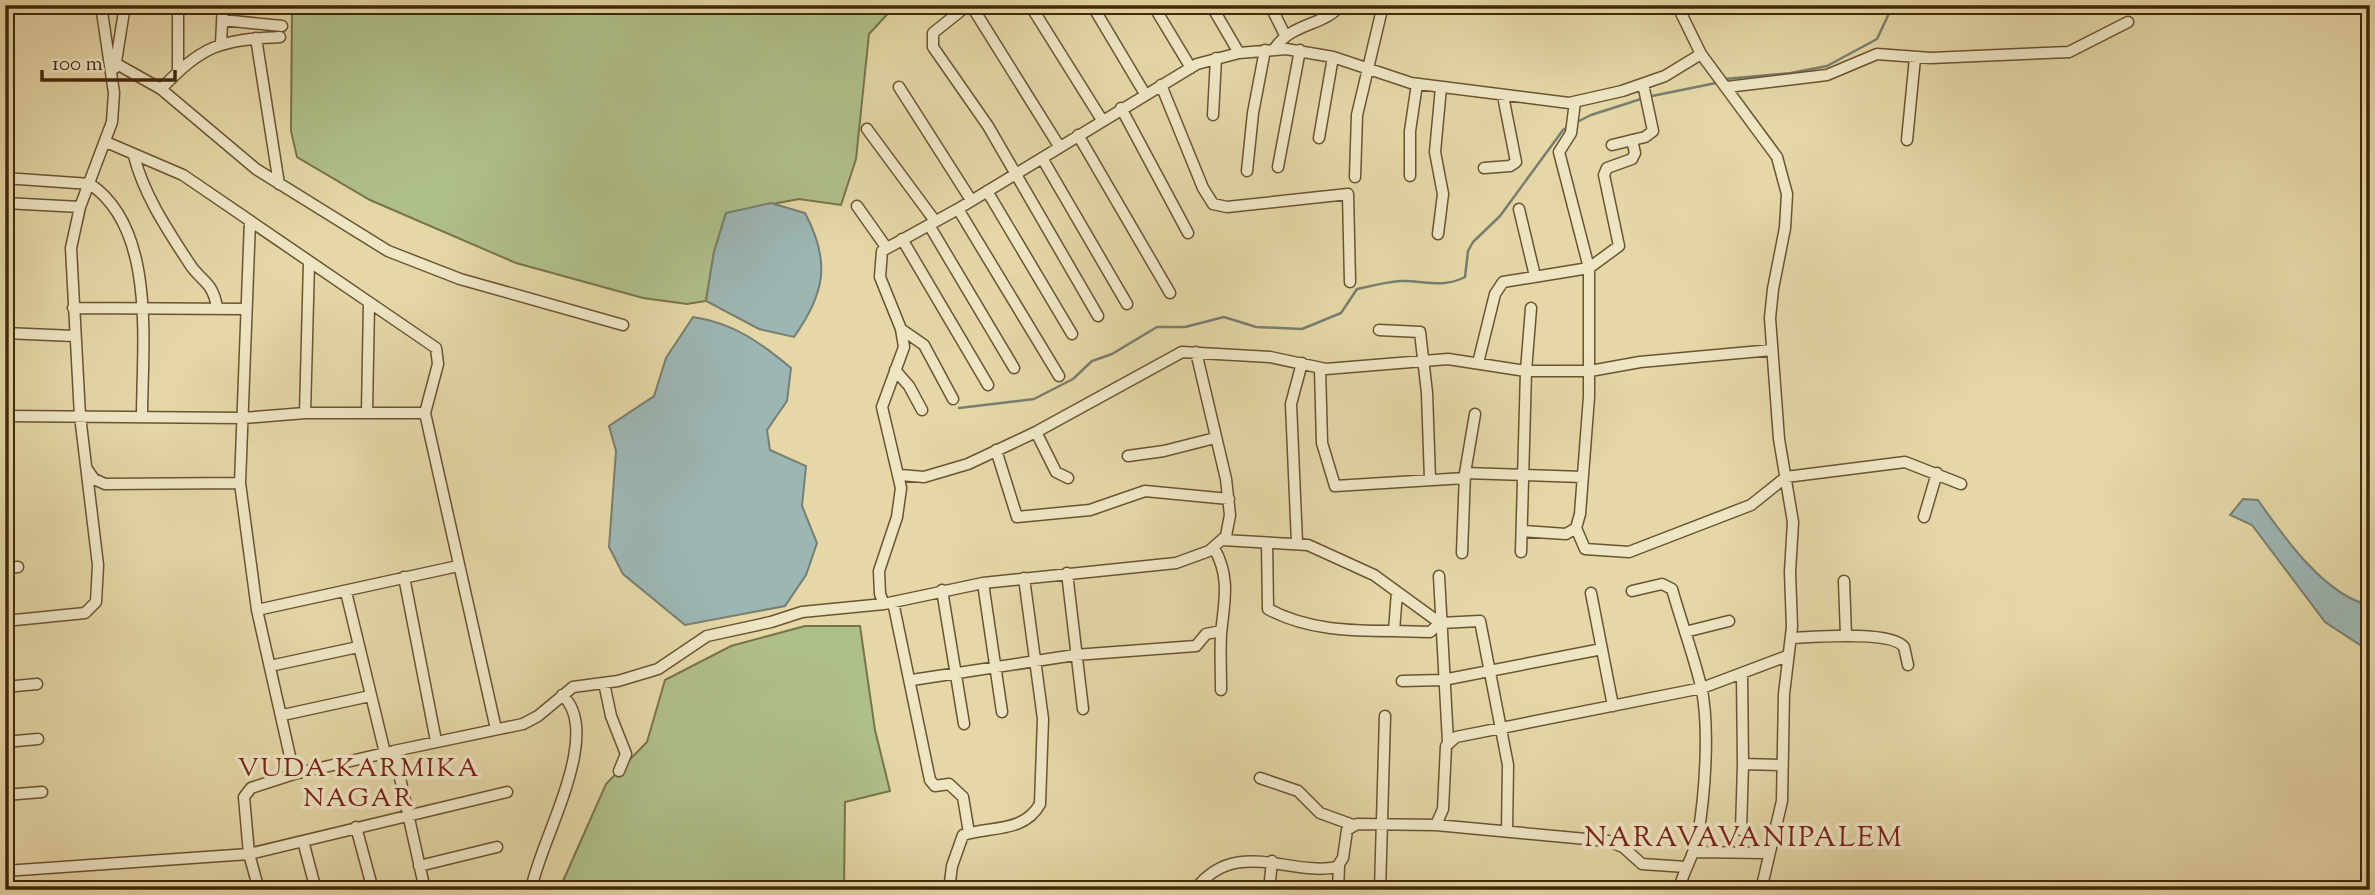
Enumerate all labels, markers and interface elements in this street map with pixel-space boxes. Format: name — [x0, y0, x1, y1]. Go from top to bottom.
scale bar — [42, 38, 175, 82]
text: 100 m — [52, 50, 103, 80]
district label: VUDA KARMIKA NAGAR — [237, 751, 481, 818]
district label: NARAVAVANIPALEM — [1584, 819, 1904, 859]

